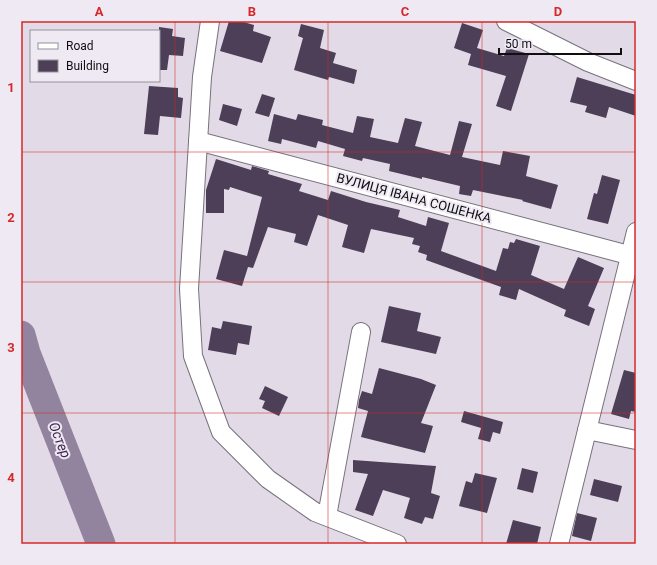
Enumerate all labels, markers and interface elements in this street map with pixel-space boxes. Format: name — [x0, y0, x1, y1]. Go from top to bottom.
text: A — [95, 4, 104, 19]
text: B — [248, 4, 256, 19]
text: C — [401, 4, 410, 19]
text: D — [554, 4, 562, 19]
legend — [30, 30, 160, 82]
scale bar — [499, 30, 621, 56]
text: 50 m — [505, 37, 532, 51]
text: Road — [66, 39, 94, 53]
text: Building — [66, 59, 109, 73]
text: 1 — [7, 80, 15, 95]
street label: ВУЛИЦЯ ІВАНА СОШЕНКА — [335, 170, 494, 226]
text: 2 — [7, 210, 15, 225]
text: 3 — [7, 340, 15, 355]
water label: Остер — [46, 420, 74, 460]
text: 4 — [7, 470, 15, 485]

